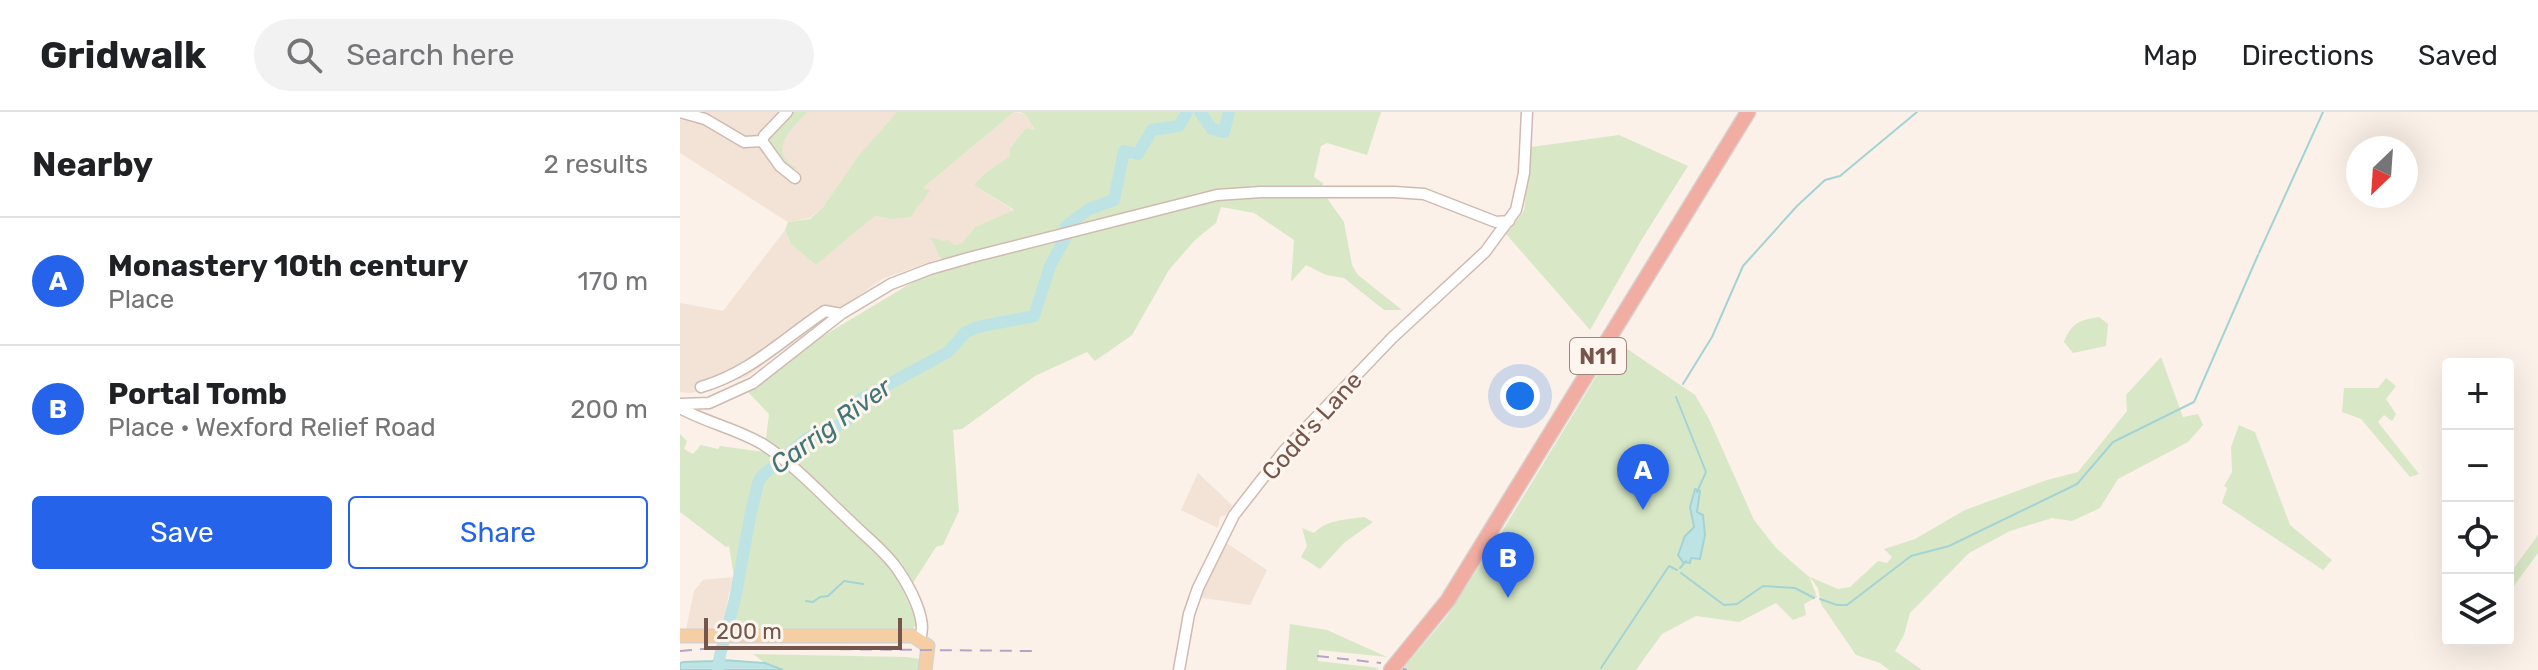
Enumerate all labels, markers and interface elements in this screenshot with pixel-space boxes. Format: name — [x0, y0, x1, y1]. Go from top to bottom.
search box — [254, 19, 814, 91]
text: Gridwalk — [40, 32, 206, 78]
icon: search — [282, 33, 326, 77]
text: Search here — [346, 37, 514, 73]
text: Map — [2143, 39, 2197, 72]
text: Directions — [2241, 39, 2374, 72]
text: Saved — [2418, 39, 2498, 72]
north arrow — [2346, 136, 2418, 208]
text: Nearby — [32, 144, 153, 185]
text: 2 results — [544, 149, 648, 180]
text: Monastery 10th century — [108, 248, 468, 284]
text: A — [49, 266, 67, 297]
text: 170 m — [578, 266, 648, 297]
text: Place — [108, 284, 174, 315]
road number: N11 — [1570, 338, 1626, 374]
map controls — [2442, 358, 2514, 646]
button: + — [2442, 358, 2514, 430]
street label: Codd's Lane — [1256, 366, 1368, 486]
water label: Carrig River — [764, 371, 899, 480]
text: Portal Tomb — [108, 376, 287, 412]
your location — [1500, 376, 1540, 416]
text: B — [49, 394, 67, 425]
text: 200 m — [570, 394, 648, 425]
text: Place · Wexford Relief Road — [108, 412, 436, 443]
button: − — [2442, 430, 2514, 502]
pin: A — [1617, 444, 1669, 510]
button: Save — [32, 496, 332, 569]
button: Share — [348, 496, 648, 569]
button: locate — [2442, 502, 2514, 574]
pin: B — [1482, 532, 1534, 598]
button: layers — [2442, 574, 2514, 646]
scale bar — [704, 614, 902, 650]
text: 200 m — [716, 618, 782, 645]

